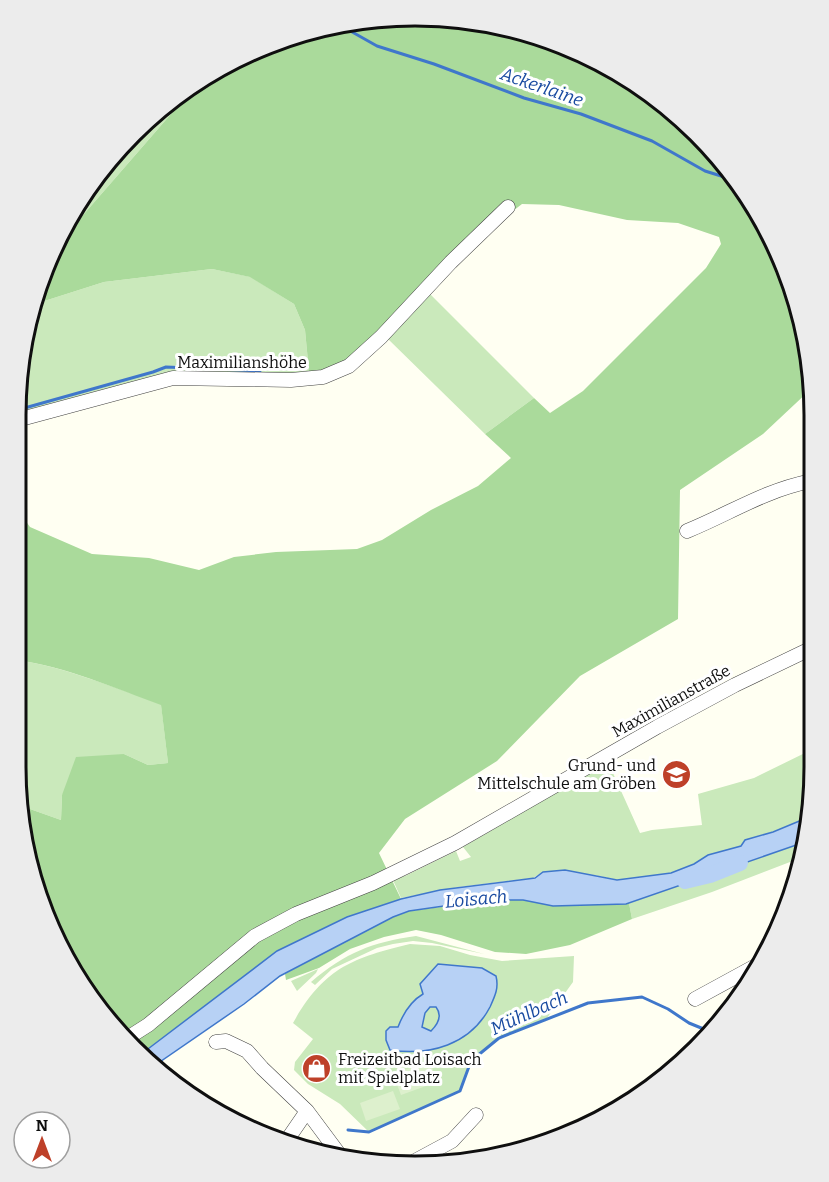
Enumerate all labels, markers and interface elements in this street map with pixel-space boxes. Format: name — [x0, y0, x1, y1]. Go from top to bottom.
water label: Ackerlaine — [497, 62, 586, 111]
street label: Maximilianshöhe — [177, 353, 307, 372]
street label: Maximilianstraße — [609, 661, 733, 741]
place label: Grund- und Mittelschule am Gröben — [477, 756, 656, 793]
school or university icon: Grund- und Mittelschule am Gröben — [661, 758, 693, 790]
water label: Loisach — [444, 885, 508, 913]
water label: Mühlbach — [487, 986, 571, 1040]
place label: Freizeitbad Loisach mit Spielplatz — [338, 1050, 481, 1087]
shop icon: Freizeitbad Loisach mit Spielplatz — [301, 1052, 333, 1084]
north arrow — [12, 1110, 72, 1170]
text: N — [36, 1116, 48, 1135]

